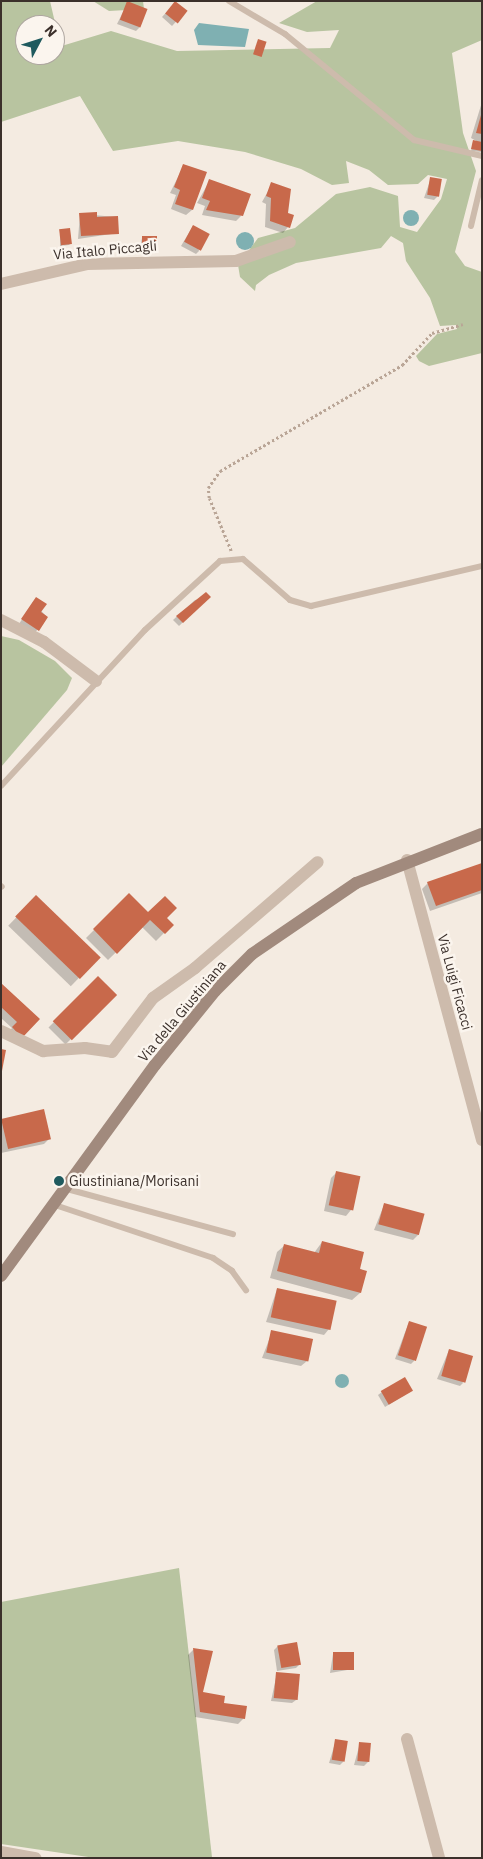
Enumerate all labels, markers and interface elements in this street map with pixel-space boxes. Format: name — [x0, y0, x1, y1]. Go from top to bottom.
north arrow — [15, 15, 65, 65]
text: N — [41, 21, 61, 41]
street label: Via Italo Piccagli — [53, 237, 157, 263]
street label: Via Luigi Ficacci — [434, 932, 476, 1032]
street label: Via della Giustiniana — [135, 957, 229, 1065]
place label: Giustiniana/Morisani — [69, 1173, 199, 1189]
marker: Giustiniana/Morisani — [53, 1175, 65, 1187]

